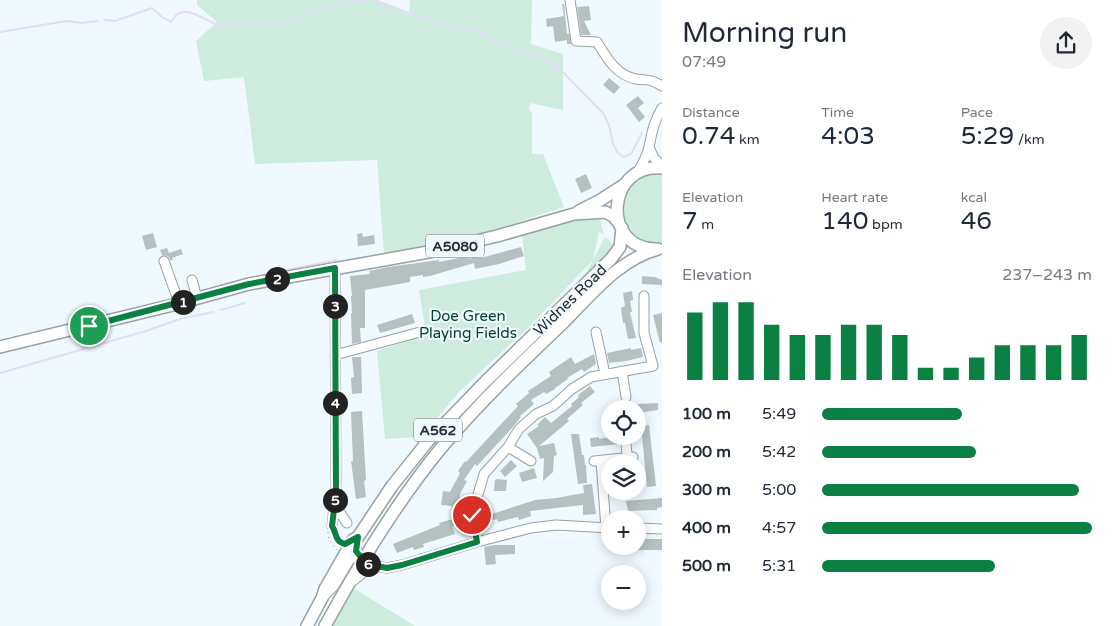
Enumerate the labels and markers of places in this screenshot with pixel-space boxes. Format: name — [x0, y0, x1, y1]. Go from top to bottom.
pin: 2 — [264, 266, 290, 292]
pin: 1 — [170, 290, 196, 314]
pin: 3 — [322, 294, 348, 318]
pin — [68, 305, 110, 347]
pin: 4 — [322, 390, 348, 416]
pin: 5 — [322, 488, 348, 512]
pin — [451, 494, 493, 536]
pin: 6 — [356, 552, 380, 576]

